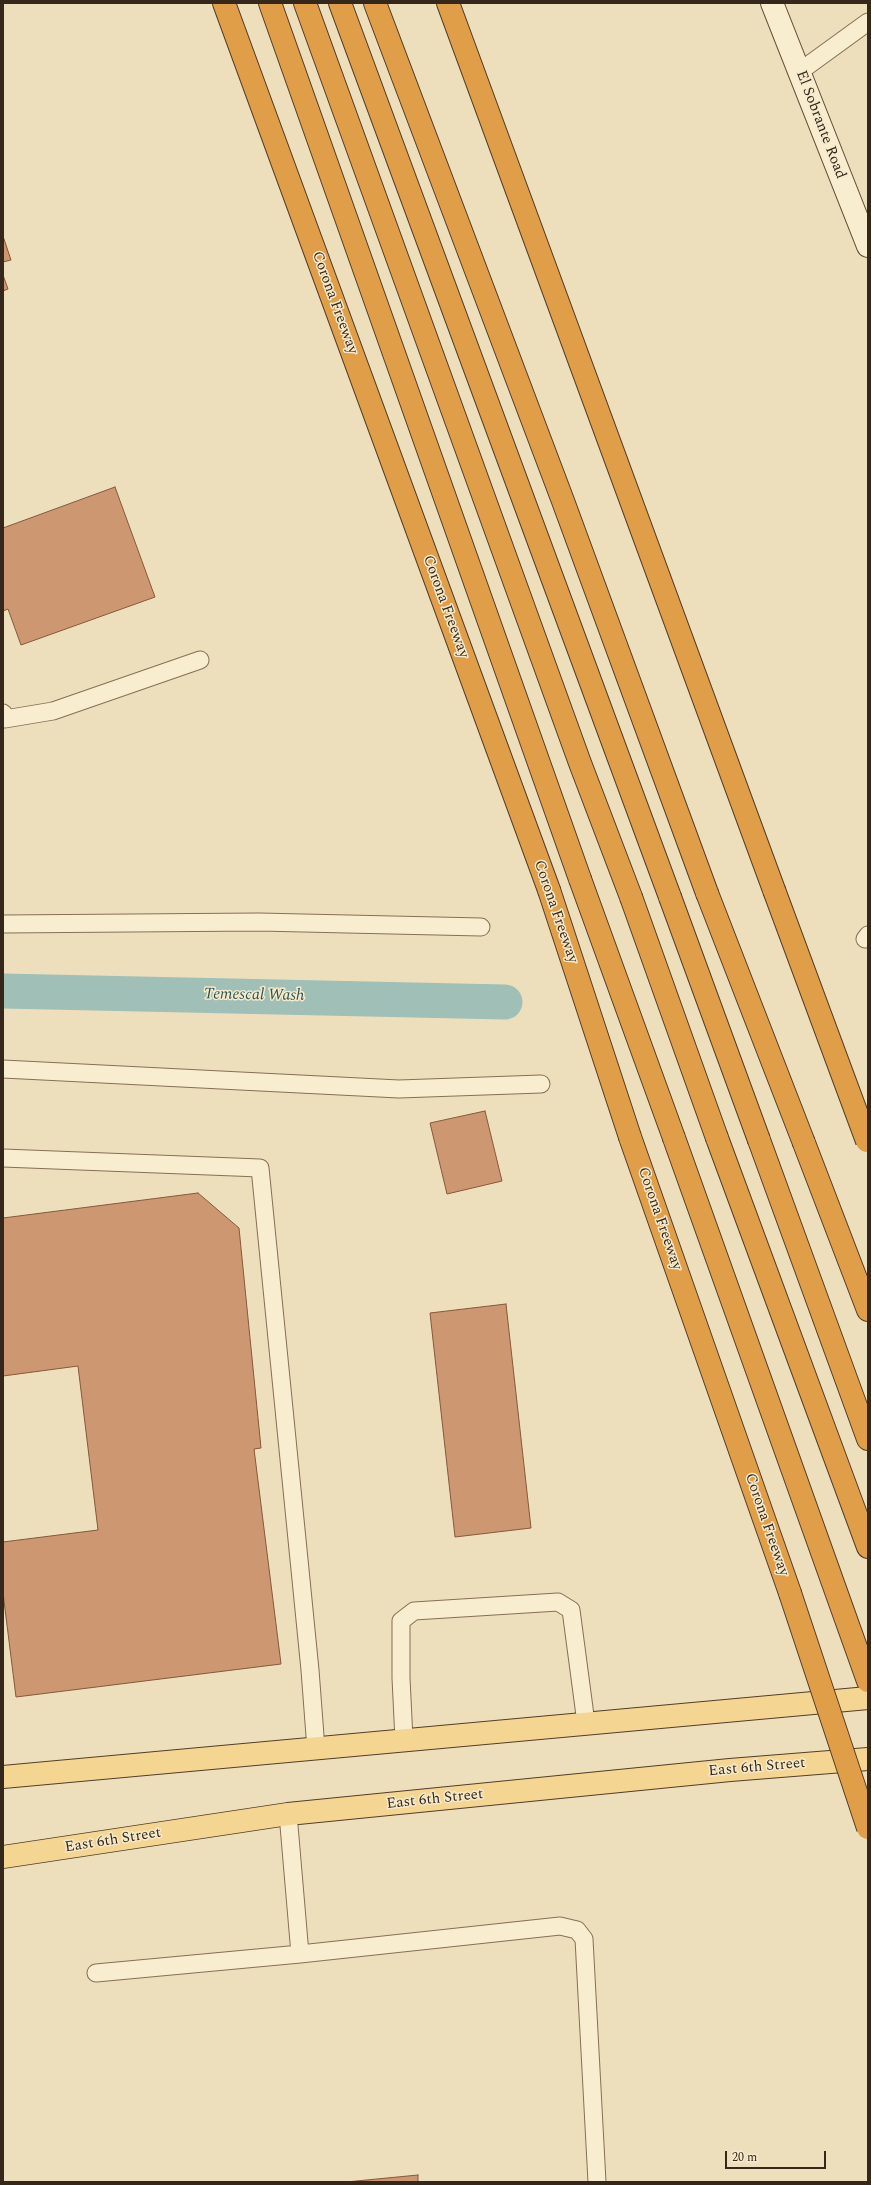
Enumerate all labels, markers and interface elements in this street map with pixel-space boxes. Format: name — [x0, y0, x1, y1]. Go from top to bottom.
street label: El Sobrante Road — [791, 68, 849, 182]
street label: Corona Freeway — [307, 249, 361, 357]
street label: Corona Freeway — [418, 553, 472, 661]
street label: Corona Freeway — [529, 858, 581, 966]
water label: Temescal Wash — [204, 986, 304, 1006]
street label: Corona Freeway — [633, 1165, 685, 1273]
street label: Corona Freeway — [740, 1471, 792, 1579]
street label: East 6th Street — [708, 1755, 806, 1781]
street label: East 6th Street — [386, 1786, 484, 1814]
street label: East 6th Street — [64, 1825, 162, 1857]
scale bar — [727, 2143, 828, 2169]
text: 20 m — [732, 2148, 757, 2167]

